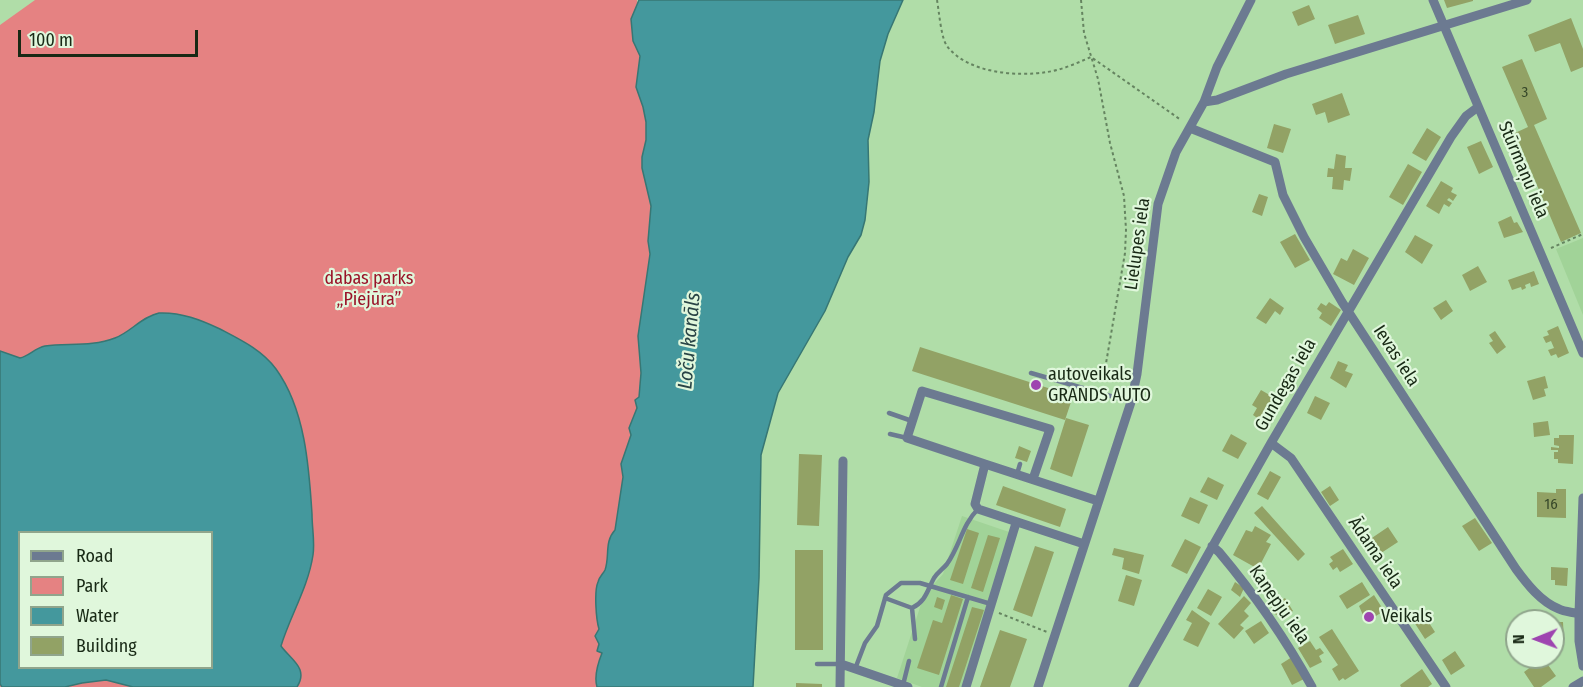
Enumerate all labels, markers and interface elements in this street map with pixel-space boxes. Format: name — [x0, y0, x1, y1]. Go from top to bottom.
scale bar — [21, 18, 201, 56]
text: 100 m — [29, 29, 73, 51]
house number: 3 — [1522, 84, 1528, 102]
street label: Stūrmaņu iela — [1493, 118, 1553, 222]
street label: Lielupes iela — [1121, 197, 1155, 291]
park label: dabas parks „Piejūra” — [325, 268, 413, 310]
water label: Loču kanāls — [674, 292, 706, 390]
street label: Ievas iela — [1368, 321, 1424, 391]
street label: Gundegas iela — [1251, 335, 1321, 435]
place label: autoveikals GRANDS AUTO — [1048, 364, 1151, 406]
marker: autoveikals GRANDS AUTO — [1029, 378, 1043, 392]
house number: 16 — [1544, 496, 1558, 514]
street label: Ādama iela — [1343, 513, 1407, 593]
legend — [18, 531, 213, 669]
text: Road — [76, 545, 113, 567]
street label: Kaņepju iela — [1244, 561, 1314, 649]
text: Park — [76, 575, 108, 597]
text: Water — [76, 605, 119, 627]
place label: Veikals — [1381, 606, 1432, 628]
north arrow — [1505, 609, 1565, 669]
marker: Veikals — [1362, 610, 1376, 624]
text: N — [1509, 634, 1528, 644]
text: Building — [76, 635, 137, 657]

